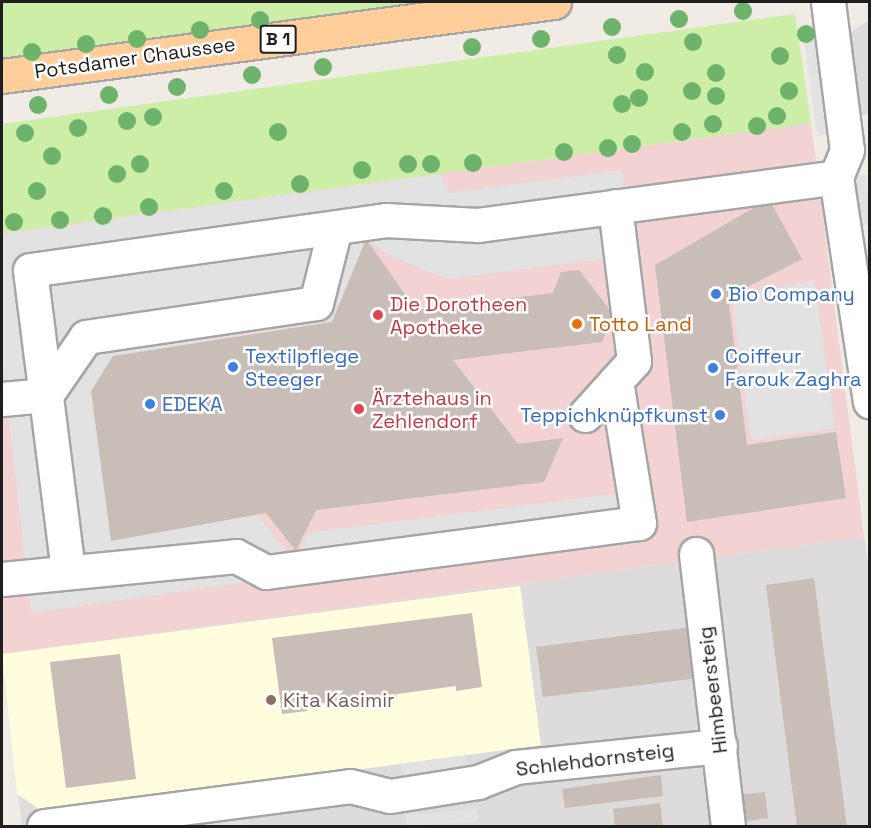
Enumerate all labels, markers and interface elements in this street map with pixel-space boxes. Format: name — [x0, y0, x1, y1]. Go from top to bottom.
road number: B 1 — [258, 24, 298, 54]
street label: Potsdamer Chaussee — [33, 32, 237, 84]
place label: Bio Company — [728, 282, 855, 306]
marker: Bio Company — [709, 287, 723, 301]
place label: Die Dorotheen Apotheke — [390, 292, 527, 339]
marker: Die Dorotheen Apotheke — [371, 308, 385, 322]
place label: Totto Land — [589, 312, 692, 336]
marker: Totto Land — [570, 317, 584, 331]
place label: Textilpflege Steeger — [245, 344, 359, 391]
place label: Coiffeur Farouk Zaghra — [725, 344, 861, 391]
marker: Textilpflege Steeger — [226, 360, 240, 374]
marker: Coiffeur Farouk Zaghra — [706, 361, 720, 375]
place label: Ärztehaus in Zehlendorf — [372, 386, 492, 433]
place label: EDEKA — [162, 392, 223, 416]
marker: EDEKA — [143, 397, 157, 411]
marker: Ärztehaus in Zehlendorf — [350, 400, 368, 418]
place label: Teppichknüpfkunst — [520, 403, 708, 427]
marker: Teppichknüpfkunst — [713, 408, 727, 422]
street label: Himbeersteig — [693, 625, 733, 755]
place label: Kita Kasimir — [283, 688, 395, 712]
marker: Kita Kasimir — [264, 693, 278, 707]
street label: Schlehdornsteig — [515, 738, 675, 782]

